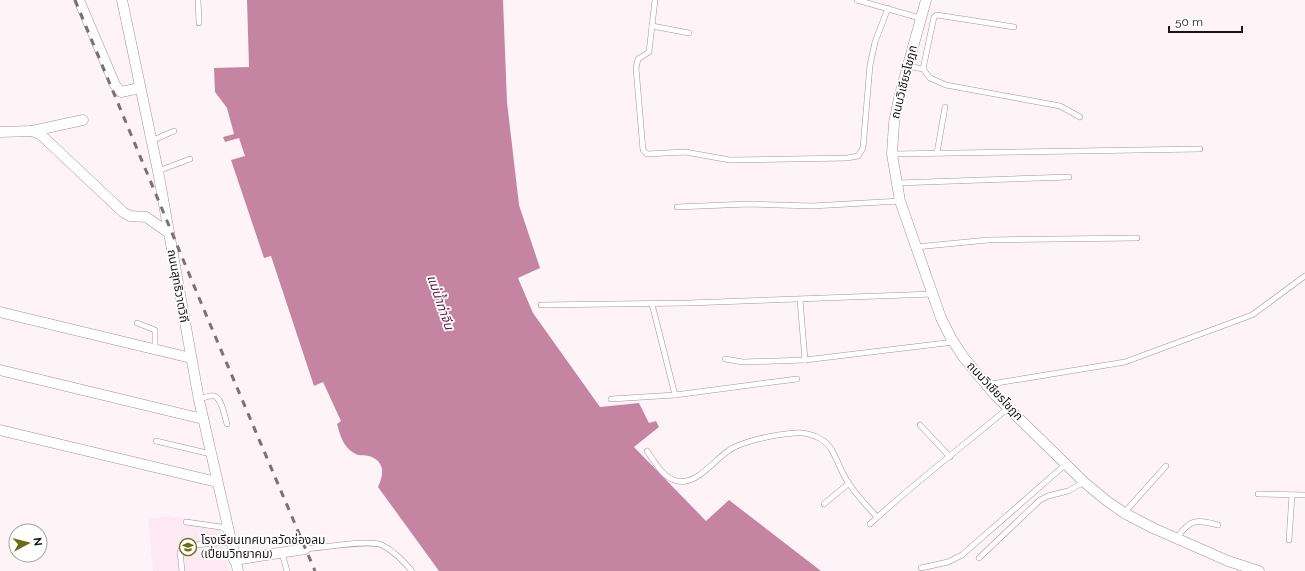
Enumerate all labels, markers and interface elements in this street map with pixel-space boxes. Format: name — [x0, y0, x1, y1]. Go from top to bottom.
scale bar — [1169, 8, 1242, 34]
text: 50 m — [1175, 15, 1203, 29]
street label: ถนนวิเชียรโชฎก — [888, 44, 920, 120]
street label: ถนนสุทธิวาตวิถี — [165, 248, 191, 324]
water label: แม่น้ำท่าจีน — [424, 272, 459, 332]
street label: ถนนวิเชียรโชฎก — [964, 359, 1026, 423]
north arrow — [8, 523, 48, 563]
place label: โรงเรียนเทศบาลวัดช่องลม (เปี่ยมวิทยาคม) — [201, 533, 325, 561]
text: N — [30, 537, 44, 547]
school or university icon: โรงเรียนเทศบาลวัดช่องลม (เปี่ยมวิทยาคม) — [178, 537, 198, 557]

